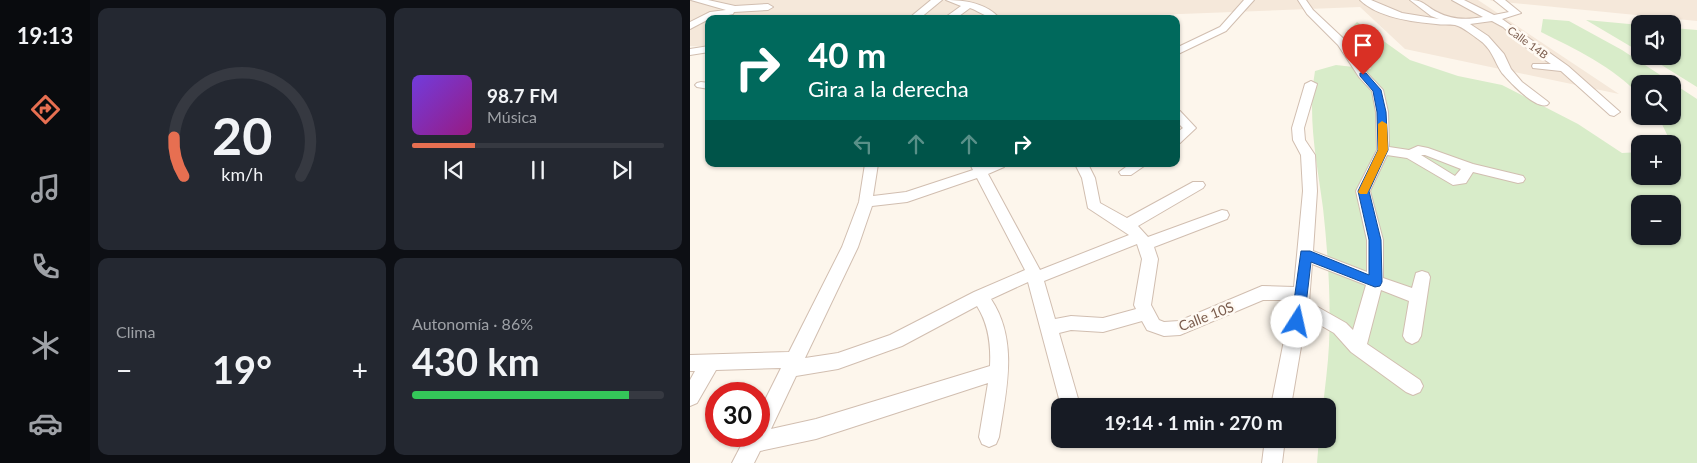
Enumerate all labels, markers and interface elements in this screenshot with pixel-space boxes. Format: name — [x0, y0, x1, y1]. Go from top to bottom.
map controls — [1631, 15, 1681, 245]
button: sound — [1631, 15, 1681, 65]
text: 19:13 — [17, 22, 73, 49]
street label: Calle 14B — [1505, 23, 1551, 61]
pin — [1342, 24, 1384, 75]
icon: arrive — [1349, 31, 1377, 59]
text: 40 m — [808, 33, 886, 75]
icon: right — [725, 35, 790, 100]
text: Gira a la derecha — [808, 75, 969, 102]
button: search — [1631, 75, 1681, 125]
text: 98.7 FM — [487, 84, 558, 107]
icon: directions — [28, 92, 63, 127]
text: 20 — [212, 104, 272, 166]
text: Música — [487, 107, 537, 126]
icon: left — [849, 130, 877, 158]
icon: ahead — [902, 130, 930, 158]
icon: ahead — [955, 130, 983, 158]
icon: right — [1008, 130, 1036, 158]
button: + — [1631, 135, 1681, 185]
icon: previous — [440, 156, 468, 184]
icon: pause — [524, 156, 552, 184]
icon: next — [608, 156, 636, 184]
text: km/h — [221, 163, 263, 185]
icon: music — [28, 171, 63, 206]
button: − — [1631, 195, 1681, 245]
icon: phone — [28, 249, 63, 284]
position arrow — [1270, 295, 1322, 347]
street label: Calle 10S — [1176, 298, 1236, 334]
text: Autonomía · 86% — [412, 314, 533, 333]
text: Clima — [116, 322, 155, 341]
icon: climate — [28, 328, 63, 363]
text: 430 km — [412, 338, 540, 384]
text: 19° — [212, 346, 272, 392]
text: − — [116, 353, 132, 387]
text: + — [352, 353, 368, 387]
speed limit sign: 30 — [705, 382, 770, 447]
icon: car — [28, 406, 63, 441]
text: 19:14 · 1 min · 270 m — [1104, 411, 1283, 434]

